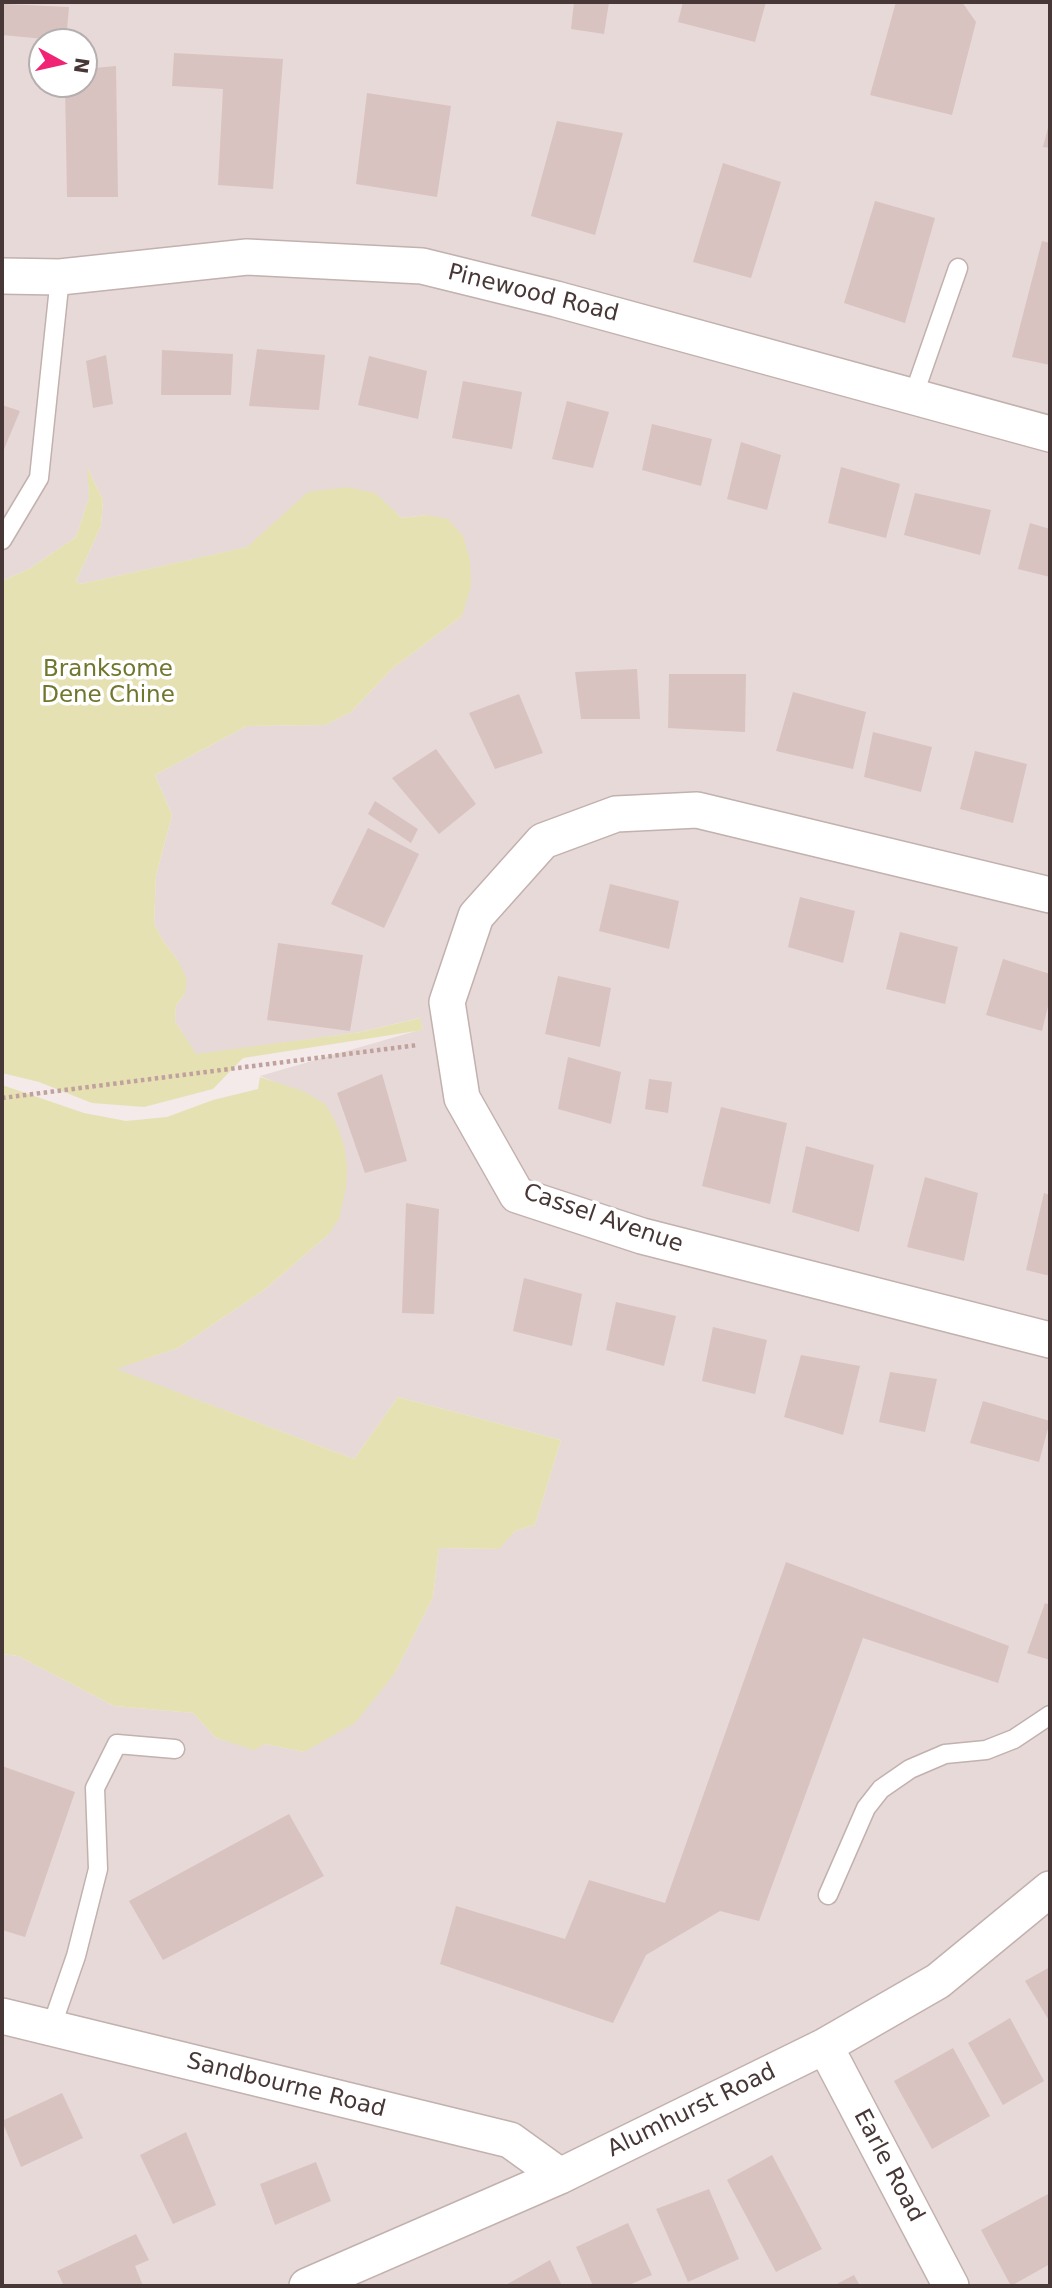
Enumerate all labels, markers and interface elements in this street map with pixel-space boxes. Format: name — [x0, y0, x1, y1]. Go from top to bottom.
north arrow — [28, 28, 98, 98]
text: N — [70, 56, 94, 75]
street label: Pinewood Road — [445, 259, 621, 329]
park label: Branksome Dene Chine — [41, 656, 175, 710]
street label: Cassel Avenue — [519, 1179, 687, 1259]
street label: Sandbourne Road — [184, 2048, 388, 2124]
street label: Alumhurst Road — [603, 2058, 781, 2164]
street label: Earle Road — [847, 2105, 929, 2227]

